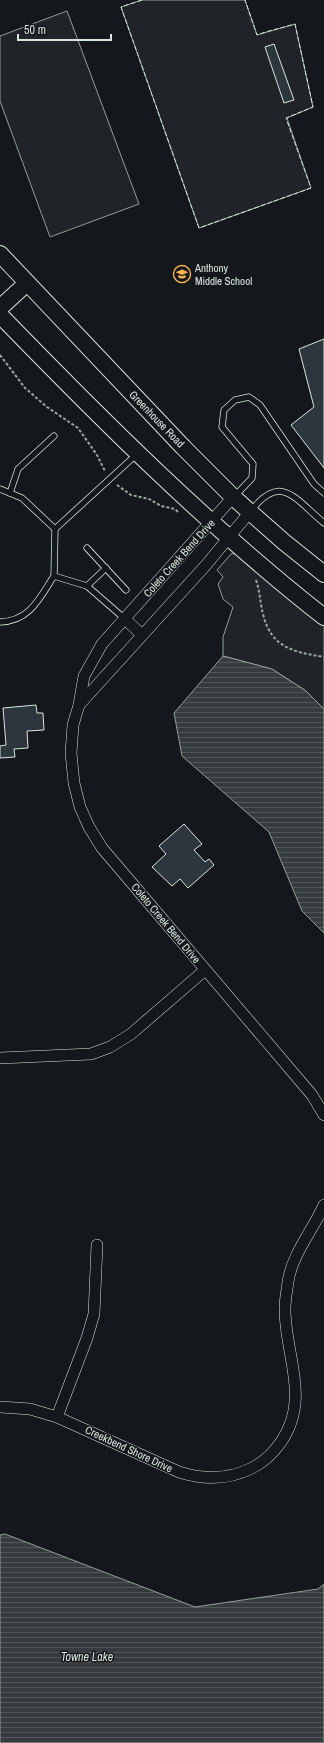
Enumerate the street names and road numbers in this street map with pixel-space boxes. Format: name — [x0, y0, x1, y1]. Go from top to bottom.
street label: Greenhouse Road — [126, 388, 188, 450]
street label: Coleto Creek Bend Drive — [140, 516, 218, 600]
street label: Coleto Creek Bend Drive — [128, 880, 204, 966]
street label: Creekbend Shore Drive — [83, 1423, 175, 1475]

